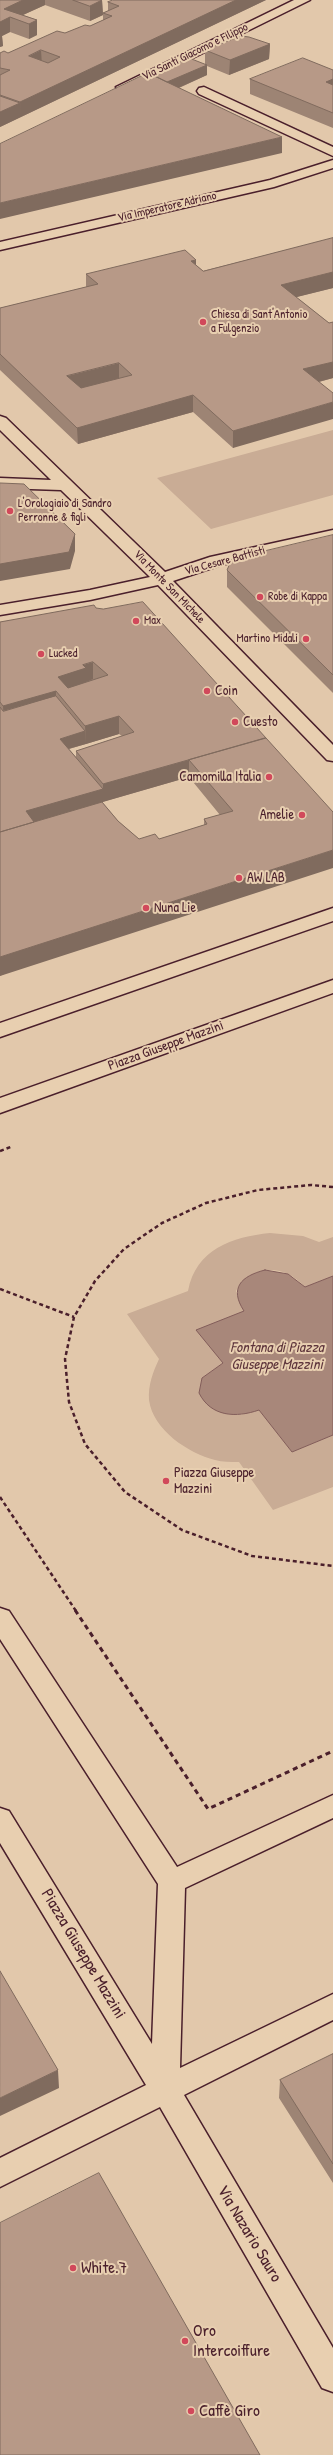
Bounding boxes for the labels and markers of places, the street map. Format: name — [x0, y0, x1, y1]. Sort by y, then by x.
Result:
place label: Chiesa di Sant'Antonio a Fulgenzio — [211, 308, 307, 336]
marker: Chiesa di Sant'Antonio a Fulgenzio — [198, 317, 208, 327]
place label: L'Orologiaio di Sandro Perronne & figli — [18, 497, 112, 525]
marker: L'Orologiaio di Sandro Perronne & figli — [5, 506, 15, 516]
place label: Robe di Kappa — [268, 590, 327, 604]
marker: Robe di Kappa — [255, 592, 265, 602]
place label: Max — [144, 614, 161, 628]
marker: Max — [131, 616, 141, 626]
place label: Martino Midali — [237, 632, 298, 646]
marker: Martino Midali — [301, 634, 311, 644]
place label: Lucked — [49, 647, 77, 661]
marker: Lucked — [36, 649, 46, 659]
place label: Coin — [215, 683, 238, 699]
marker: Coin — [202, 686, 212, 696]
place label: Cuesto — [243, 714, 278, 730]
marker: Cuesto — [230, 717, 240, 727]
place label: Camomilla Italia — [179, 769, 261, 785]
marker: Camomilla Italia — [264, 772, 274, 782]
place label: Amelie — [260, 807, 294, 823]
marker: Amelie — [297, 810, 307, 820]
place label: AW LAB — [247, 870, 285, 886]
marker: AW LAB — [234, 873, 244, 883]
place label: Nuna Lie — [154, 900, 196, 916]
marker: Nuna Lie — [141, 903, 151, 913]
place label: Piazza Giuseppe Mazzini — [174, 1465, 254, 1498]
marker: Piazza Giuseppe Mazzini — [161, 1476, 171, 1486]
place label: White.7 — [81, 2258, 127, 2278]
marker: White.7 — [68, 2263, 78, 2273]
place label: Oro Intercoiffure — [193, 2321, 270, 2361]
marker: Oro Intercoiffure — [180, 2336, 190, 2346]
place label: Caffè Giro — [199, 2401, 260, 2421]
marker: Caffè Giro — [186, 2406, 196, 2416]

